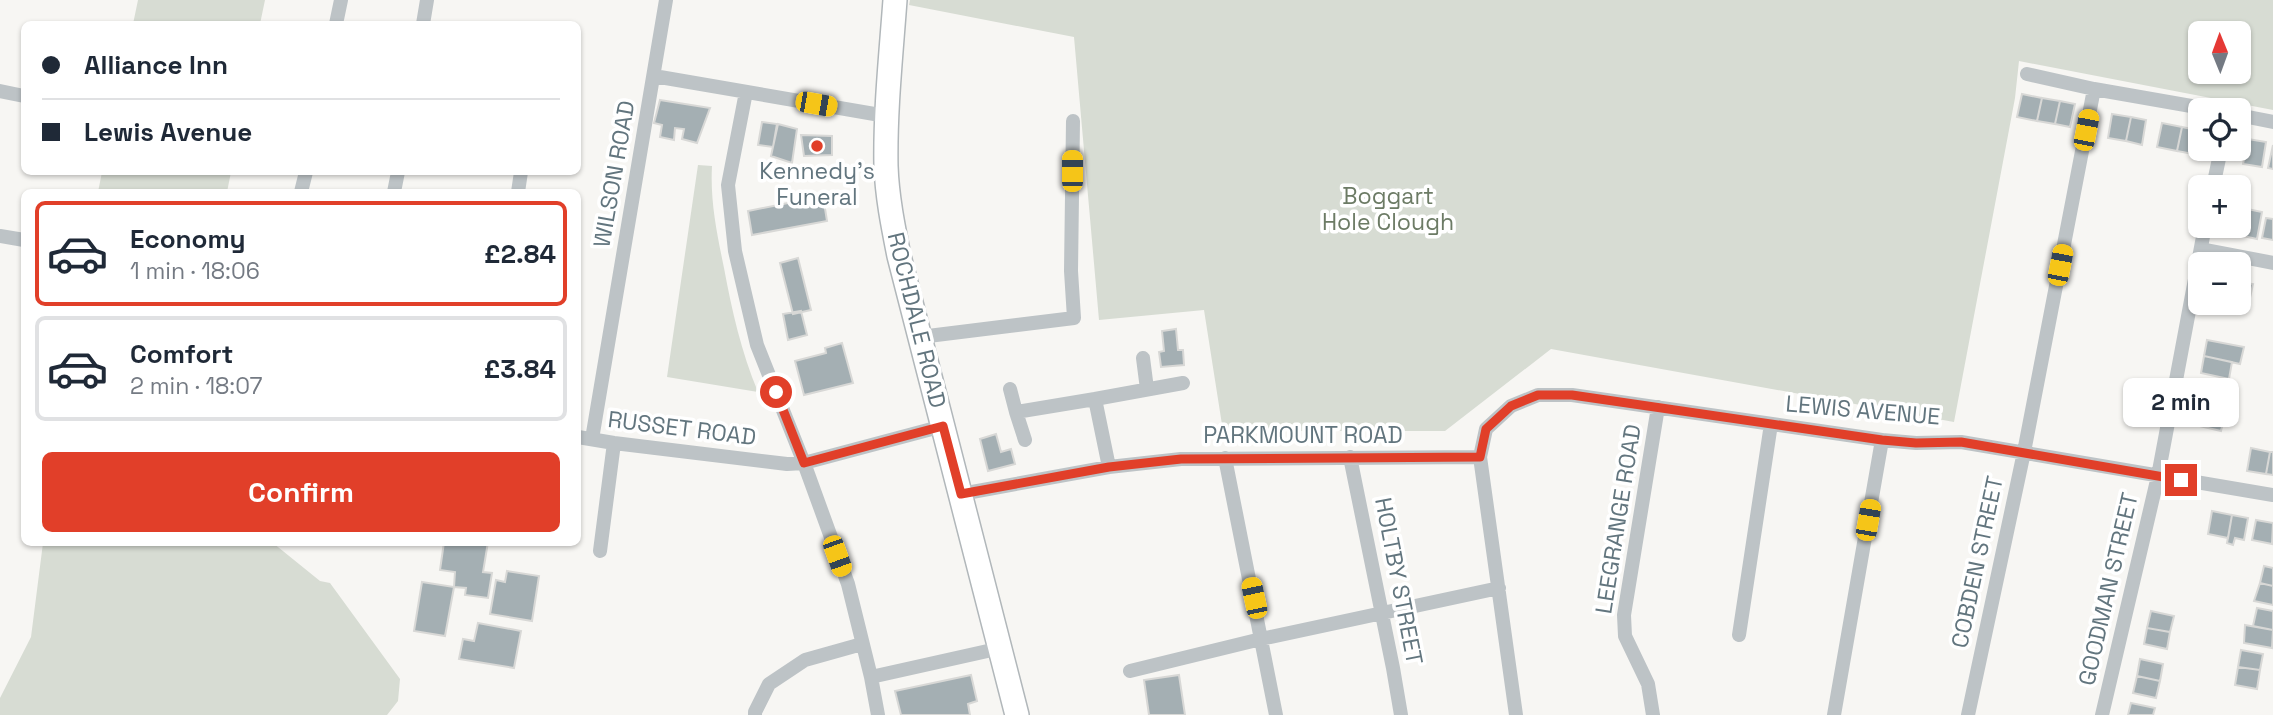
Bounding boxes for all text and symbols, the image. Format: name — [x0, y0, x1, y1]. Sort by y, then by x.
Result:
north arrow — [2188, 21, 2250, 84]
map controls — [2188, 21, 2251, 315]
text: Alliance Inn — [84, 48, 228, 82]
car — [794, 90, 839, 118]
street label: WILSON ROAD — [586, 98, 642, 250]
button: locate — [2188, 98, 2251, 161]
car — [2072, 107, 2101, 153]
text: Lewis Avenue — [84, 115, 252, 149]
marker: Kennedy's Funeral — [809, 138, 825, 154]
car — [1062, 150, 1083, 192]
place label: Kennedy's Funeral — [759, 156, 875, 212]
button: + — [2188, 175, 2251, 238]
park label: Boggart Hole Clough — [1322, 181, 1454, 237]
icon: car — [46, 222, 109, 285]
text: Economy — [130, 222, 246, 256]
street label: ROCHDALE ROAD — [881, 229, 953, 411]
text: £2.84 — [484, 237, 556, 271]
car — [2046, 242, 2075, 288]
button: − — [2188, 252, 2251, 315]
text: 1 min · 18:06 — [130, 256, 260, 286]
icon: car — [46, 337, 109, 400]
text: Comfort — [130, 337, 233, 371]
text: £3.84 — [484, 352, 556, 386]
text: 2 min · 18:07 — [130, 371, 262, 401]
route start — [760, 376, 792, 408]
callout: 2 min — [2123, 378, 2239, 428]
text: 2 min — [2151, 387, 2211, 417]
street label: LEWIS AVENUE — [1785, 388, 1941, 432]
street label: RUSSET ROAD — [606, 404, 758, 452]
street label: PARKMOUNT ROAD — [1203, 420, 1403, 450]
street label: LEEGRANGE ROAD — [1588, 422, 1648, 616]
button: Confirm — [42, 452, 560, 532]
route end — [2165, 464, 2197, 496]
street label: COBDEN STREET — [1944, 473, 2010, 651]
street label: GOODMAN STREET — [2071, 490, 2145, 688]
street label: HOLTBY STREET — [1368, 495, 1430, 667]
car — [1855, 497, 1882, 543]
car — [820, 533, 855, 579]
car — [1240, 575, 1269, 621]

